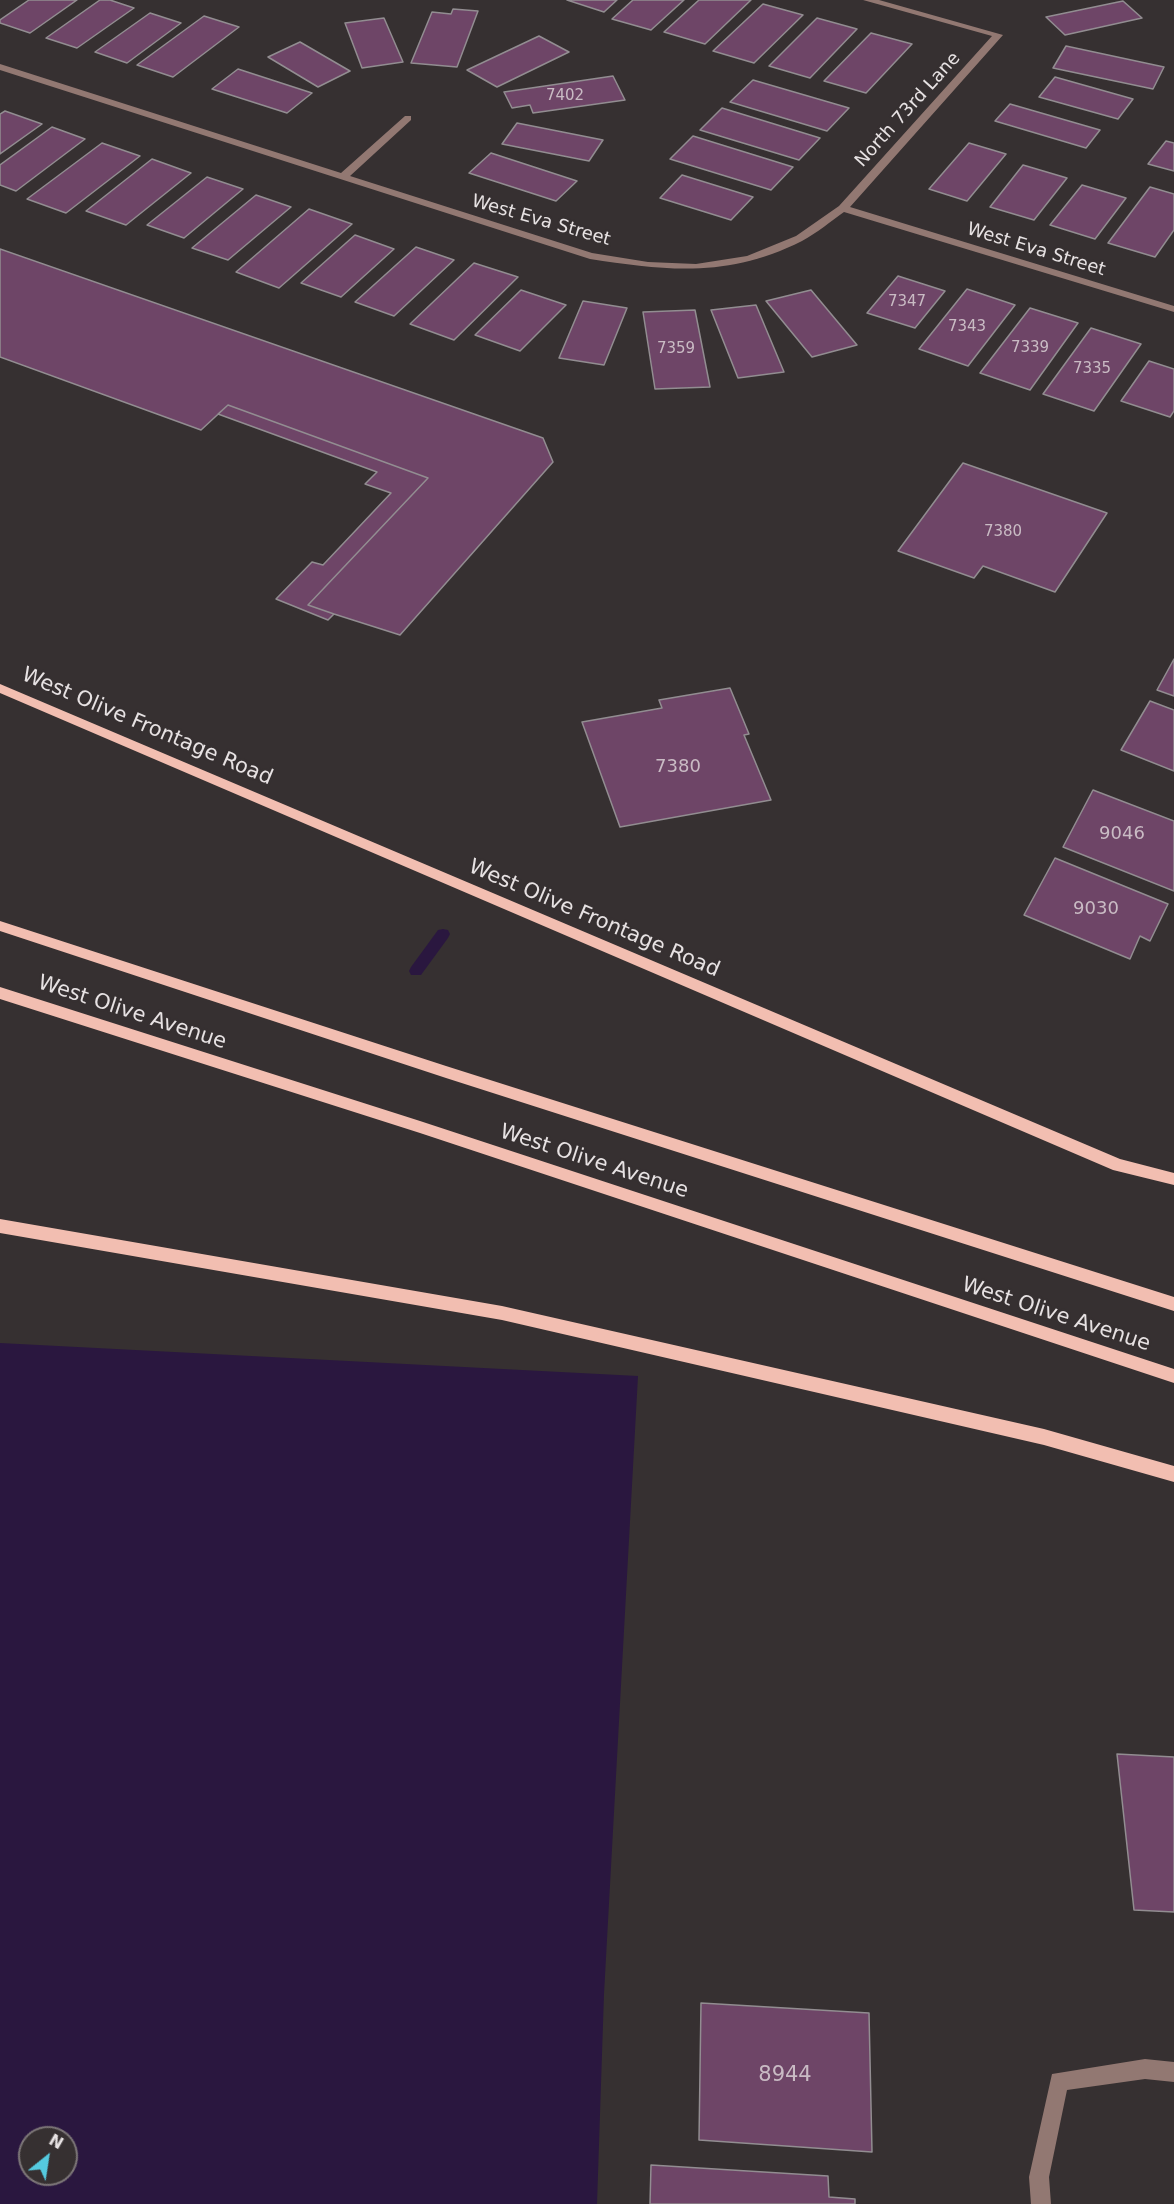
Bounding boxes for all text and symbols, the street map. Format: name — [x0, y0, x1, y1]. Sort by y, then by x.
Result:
street label: North 73rd Lane — [851, 48, 965, 172]
house number: 7402 — [546, 87, 584, 105]
street label: West Eva Street — [469, 191, 613, 251]
street label: West Eva Street — [964, 219, 1108, 281]
house number: 7347 — [888, 293, 926, 311]
house number: 7343 — [948, 318, 986, 336]
house number: 7339 — [1011, 339, 1049, 357]
house number: 7359 — [657, 340, 695, 358]
house number: 7335 — [1073, 360, 1111, 378]
house number: 7380 — [984, 523, 1022, 541]
street label: West Olive Frontage Road — [18, 663, 276, 791]
house number: 7380 — [655, 756, 701, 778]
house number: 9046 — [1099, 823, 1145, 845]
street label: West Olive Frontage Road — [465, 855, 723, 983]
house number: 9030 — [1073, 898, 1119, 920]
street label: West Olive Avenue — [35, 971, 229, 1055]
street label: West Olive Avenue — [497, 1120, 691, 1204]
street label: West Olive Avenue — [959, 1273, 1153, 1357]
house number: 8944 — [758, 2063, 812, 2089]
north arrow — [18, 2126, 78, 2186]
text: N — [46, 2130, 67, 2153]

